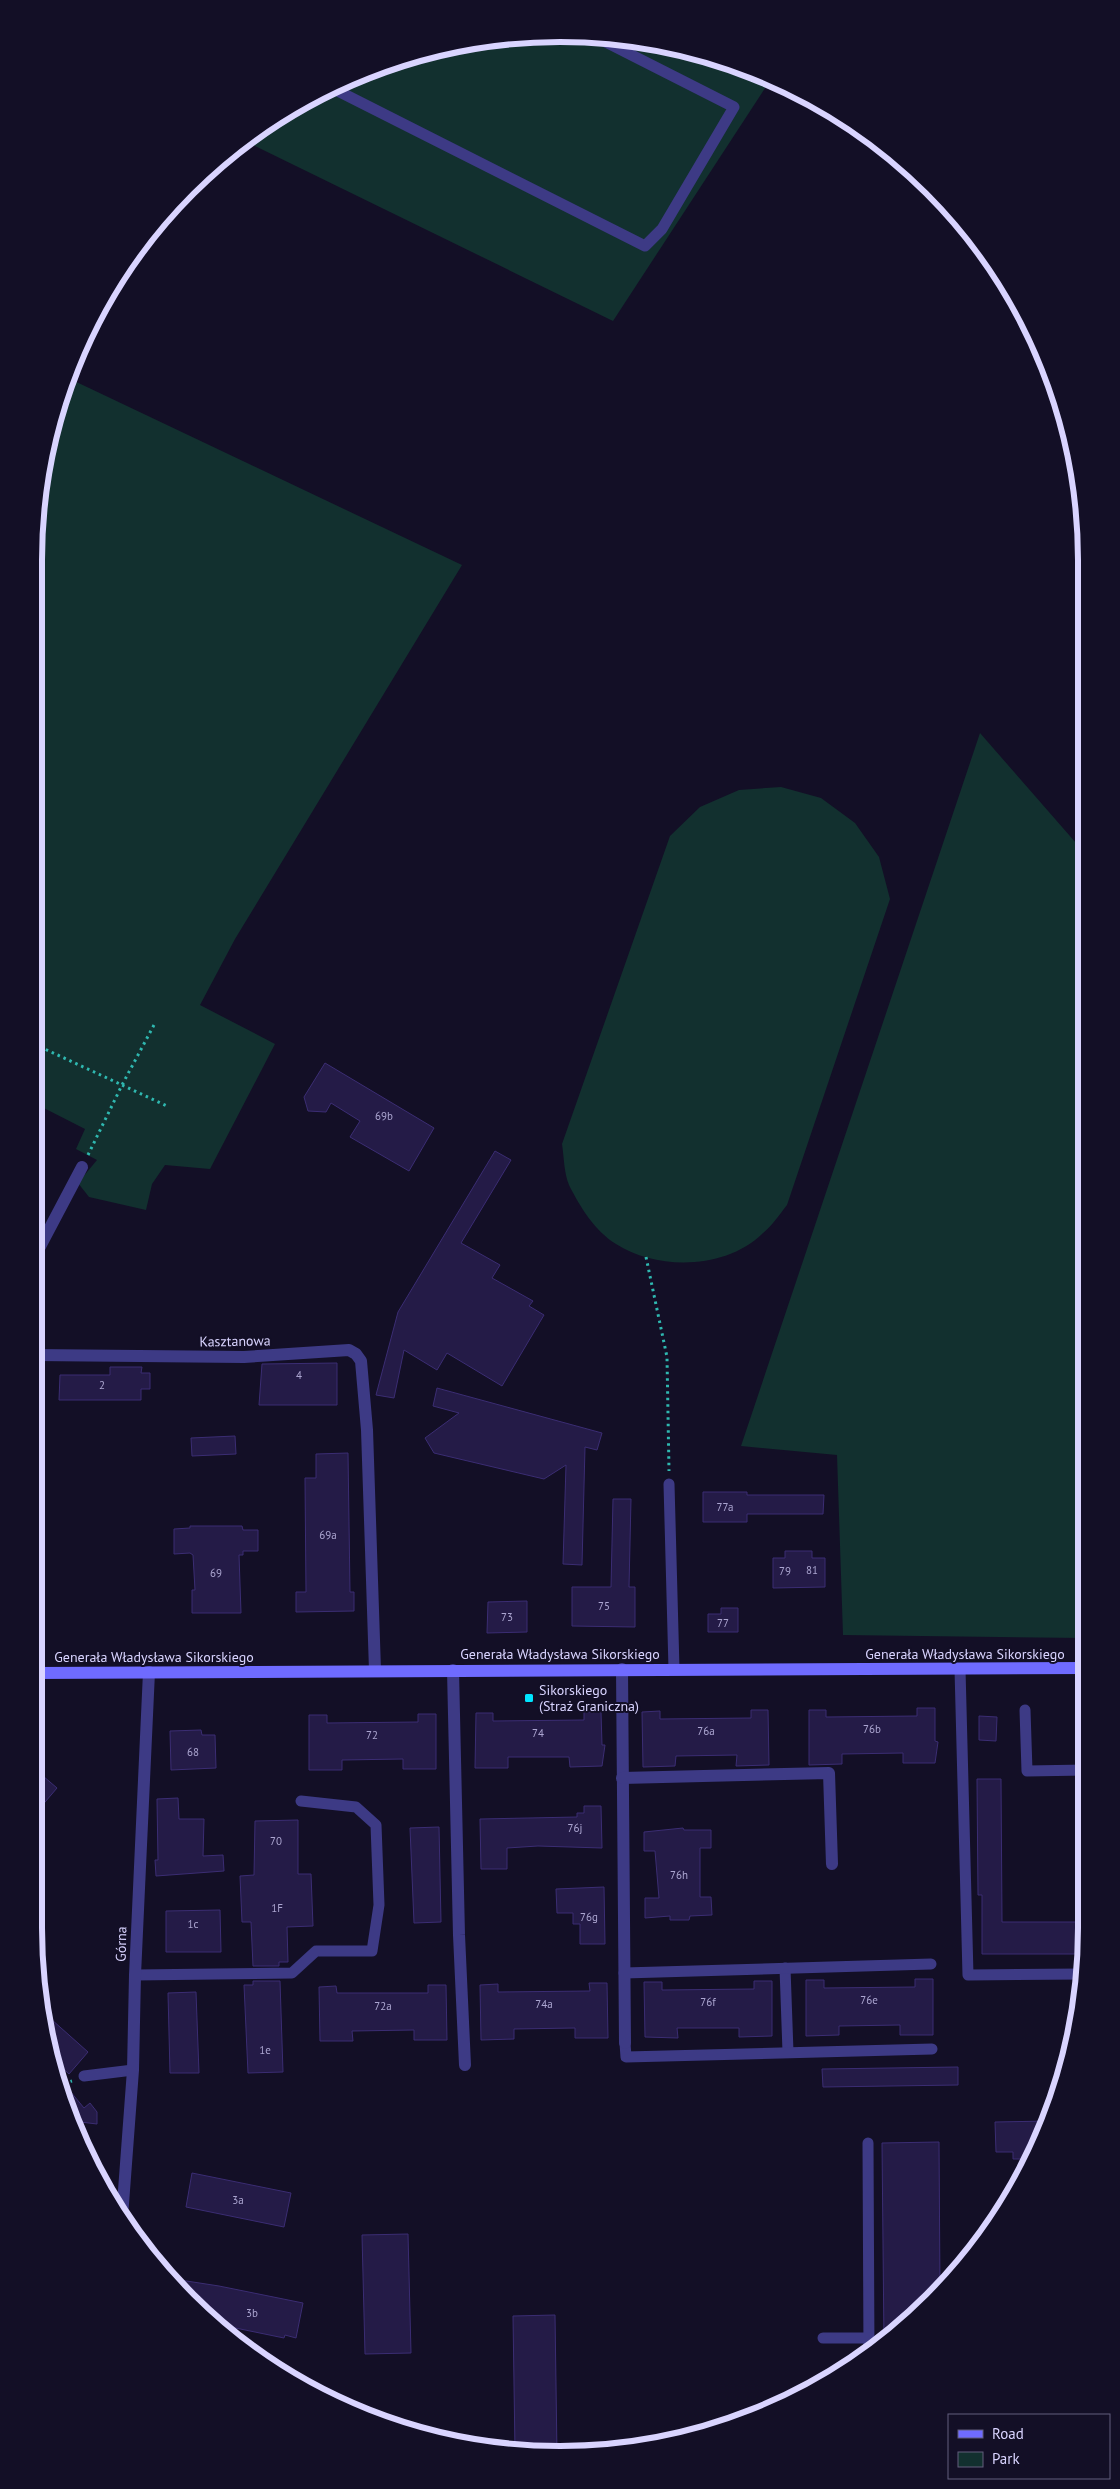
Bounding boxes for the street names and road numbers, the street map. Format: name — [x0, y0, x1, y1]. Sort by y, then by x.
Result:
street label: Kasztanowa — [199, 1331, 271, 1351]
street label: Generała Władysława Sikorskiego — [460, 1645, 660, 1663]
street label: Generała Władysława Sikorskiego — [865, 1645, 1065, 1663]
street label: Generała Władysława Sikorskiego — [54, 1648, 254, 1666]
street label: Górna — [111, 1926, 131, 1962]

